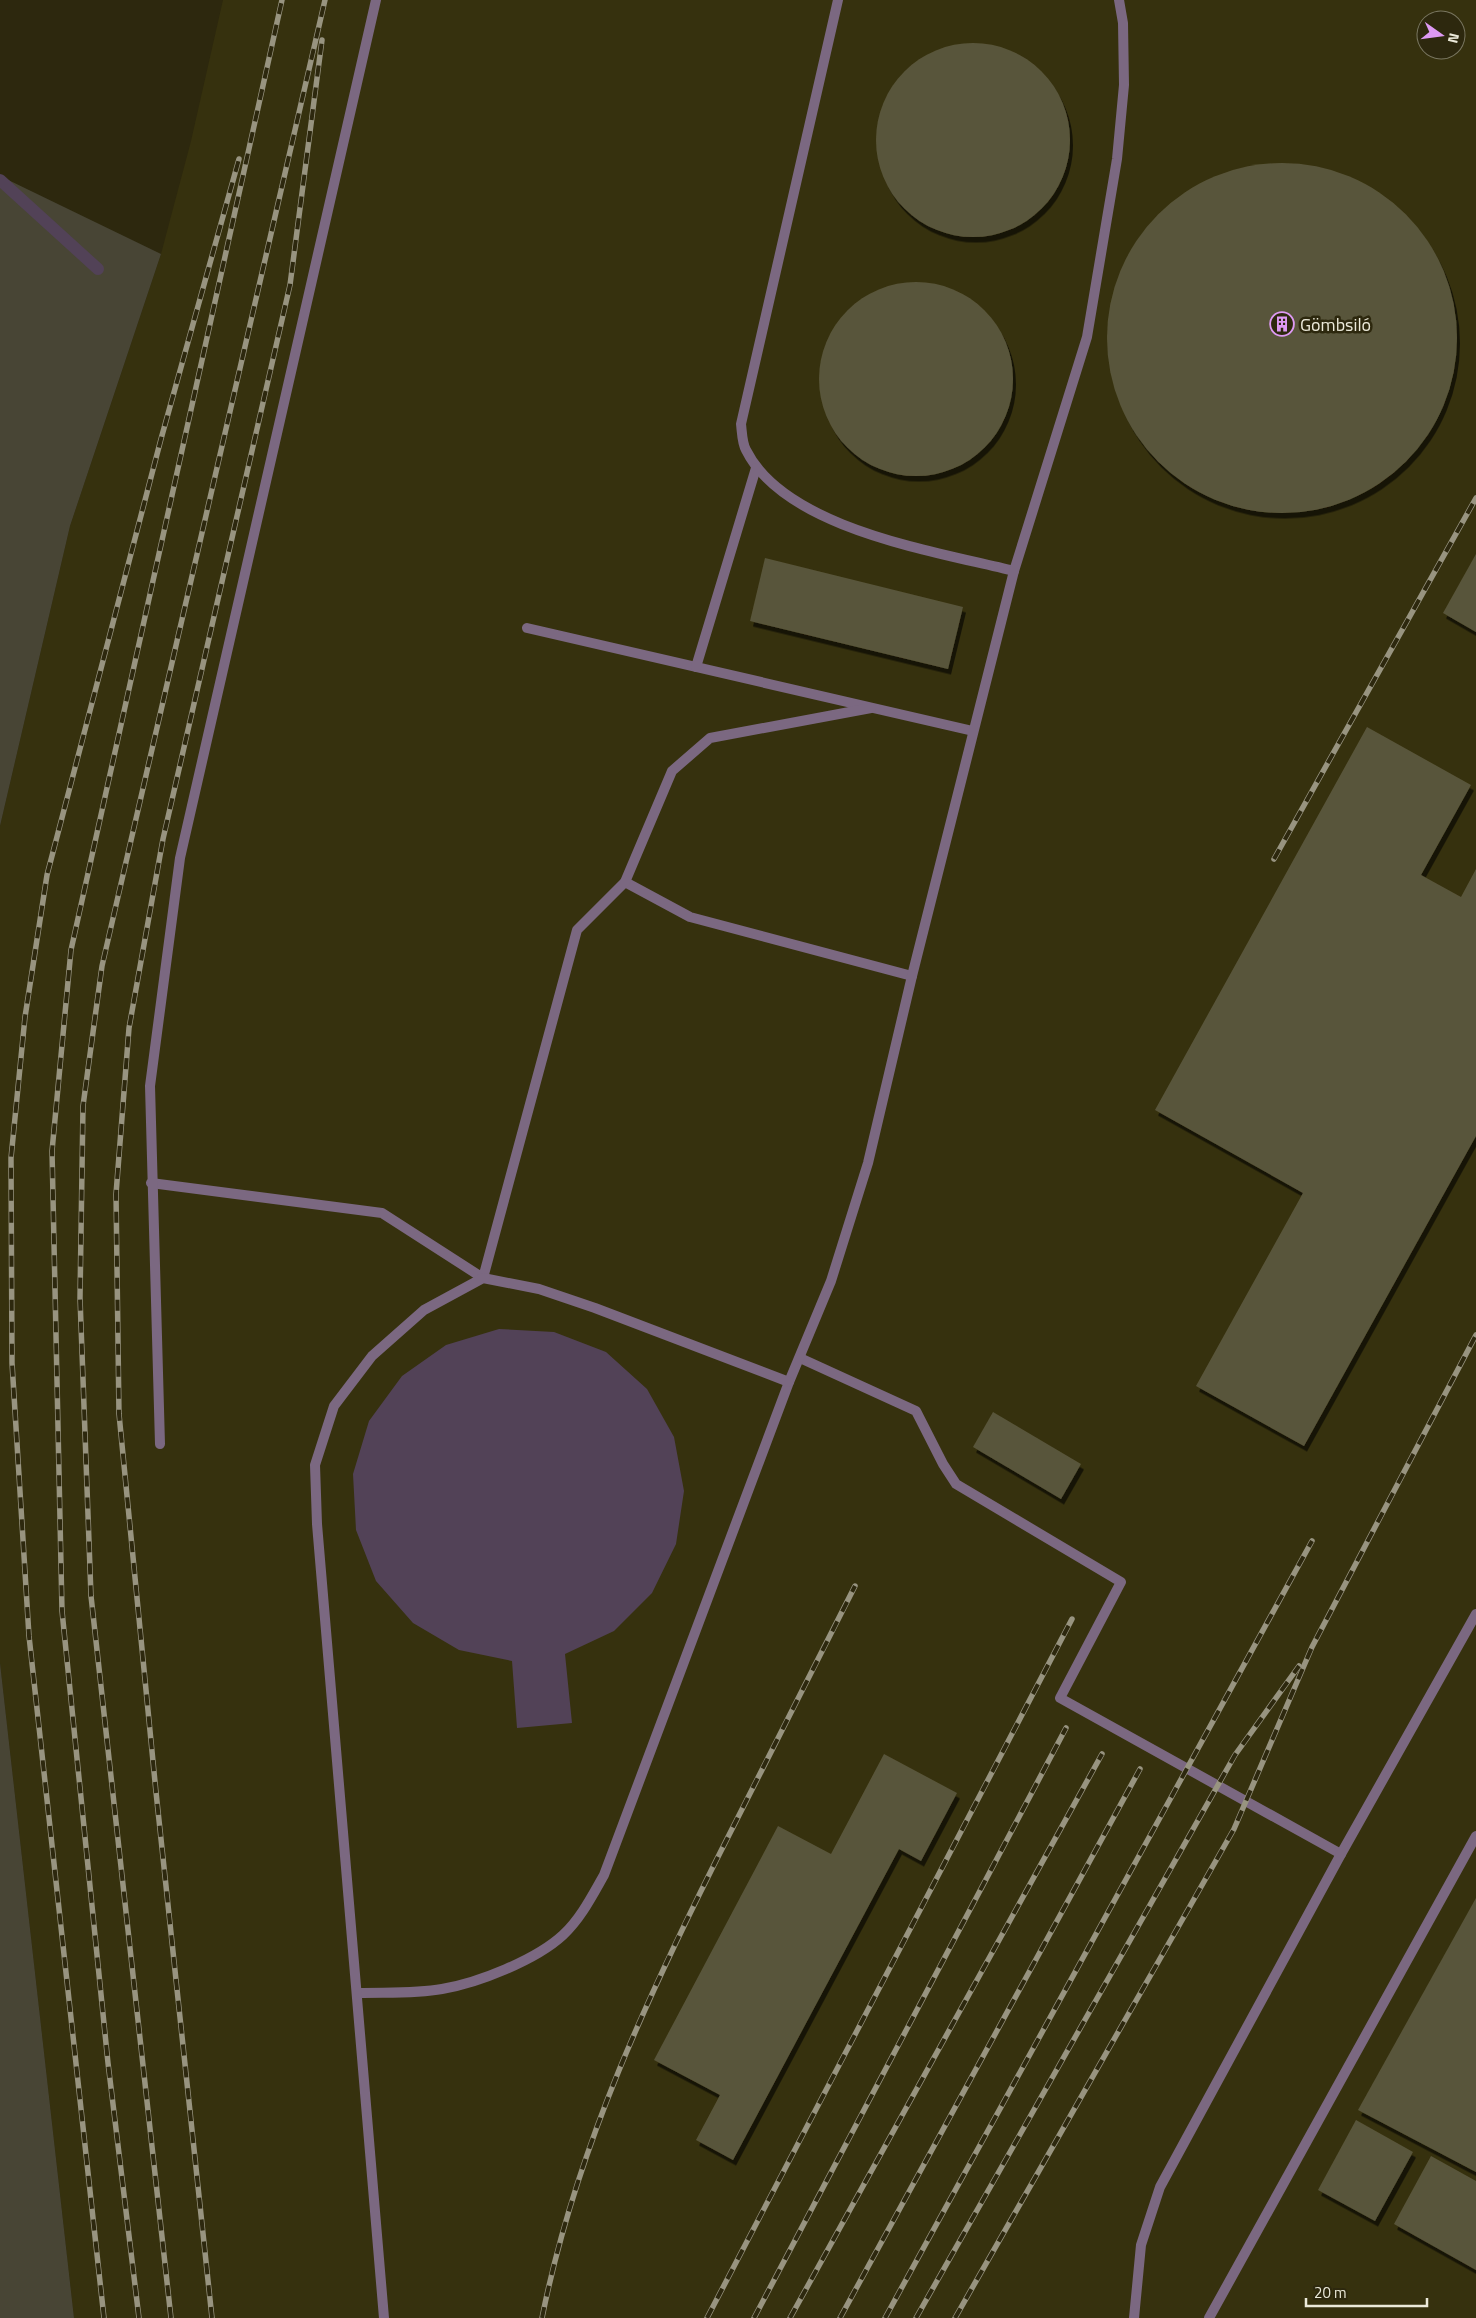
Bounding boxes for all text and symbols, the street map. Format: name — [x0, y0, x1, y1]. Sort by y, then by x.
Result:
north arrow — [1416, 10, 1466, 60]
text: N — [1443, 31, 1465, 46]
building icon: Gömbsiló — [1269, 311, 1295, 337]
place label: Gömbsiló — [1300, 311, 1371, 338]
scale bar — [1306, 2276, 1427, 2308]
text: 20 m — [1314, 2281, 1347, 2304]

